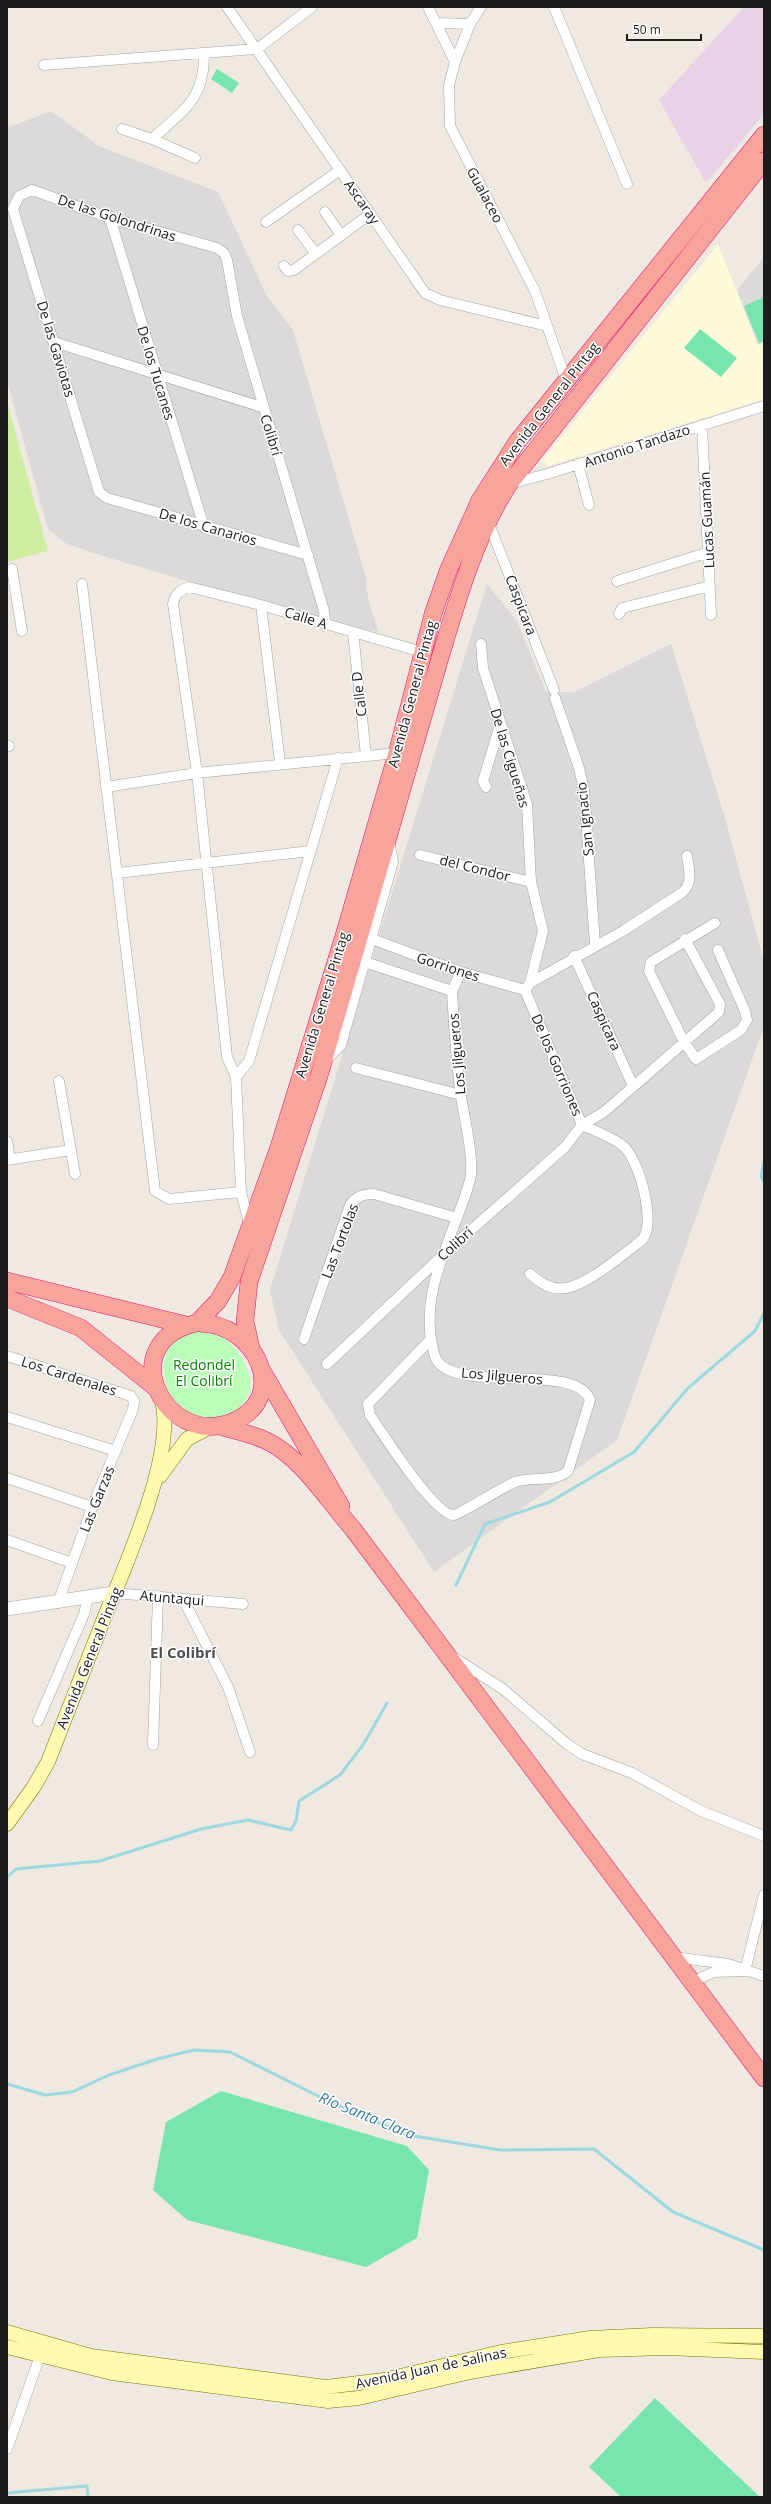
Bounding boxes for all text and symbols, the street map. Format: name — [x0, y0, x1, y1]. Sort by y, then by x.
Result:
scale bar — [627, 16, 701, 42]
text: 50 m — [633, 21, 661, 38]
street label: Gualaceo — [463, 163, 508, 226]
street label: Ascaray — [340, 176, 385, 229]
street label: De las Golondrinas — [56, 189, 179, 246]
street label: De las Gaviotas — [33, 298, 80, 400]
street label: De los Tucanes — [133, 323, 180, 423]
street label: Avenida General Pintag — [494, 338, 603, 469]
street label: Colibrí — [256, 412, 287, 458]
street label: Antonio Tandazo — [581, 419, 692, 472]
street label: Lucas Guamán — [694, 471, 719, 569]
street label: De los Canarios — [157, 503, 260, 550]
street label: Caspicara — [501, 572, 542, 638]
street label: Calle A — [282, 602, 330, 633]
street label: Avenida General Pintag — [383, 618, 440, 770]
street label: Calle D — [346, 670, 371, 718]
street label: De las Cigueñas — [486, 706, 535, 810]
street label: San Ignacio — [571, 781, 598, 857]
street label: del Condor — [438, 850, 513, 886]
street label: Avenida General Pintag — [290, 929, 353, 1080]
street label: Gorriones — [414, 947, 482, 986]
street label: Caspicara — [583, 988, 626, 1054]
street label: De los Gorriones — [527, 1011, 588, 1119]
street label: Los Jilgueros — [443, 1012, 470, 1096]
street label: Las Tortolas — [317, 1200, 363, 1281]
street label: Colibrí — [433, 1222, 477, 1265]
street label: Los Cardenales — [19, 1351, 120, 1400]
park label: Redondel El Colibrí — [173, 1355, 235, 1390]
street label: Los Jilgueros — [461, 1362, 544, 1389]
street label: Las Garzas — [75, 1462, 119, 1535]
street label: Avenida General Pintag — [51, 1583, 126, 1732]
street label: Atuntaqui — [139, 1585, 205, 1610]
district label: El Colibrí — [150, 1642, 217, 1662]
water label: Río Santa Clara — [316, 2087, 419, 2144]
street label: Avenida Juan de Salinas — [354, 2342, 508, 2393]

